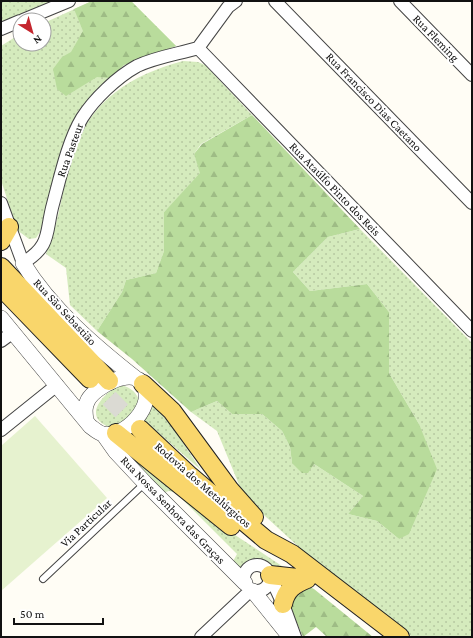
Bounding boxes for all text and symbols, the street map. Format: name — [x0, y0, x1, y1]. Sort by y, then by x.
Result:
north arrow — [12, 12, 52, 52]
street label: Rua Fleming — [410, 12, 462, 65]
text: N — [31, 33, 45, 47]
street label: Rua Francisco Dias Caetano — [323, 50, 425, 154]
street label: Rua Pasteur — [54, 120, 87, 179]
street label: Rua Ataúlfo Pinto dos Reis — [287, 139, 384, 239]
street label: Rua São Sebastião — [31, 276, 99, 348]
street label: Rodovia dos Metalúrgicos — [152, 439, 254, 531]
street label: Rua Nossa Senhora das Graças — [118, 453, 228, 567]
street label: Via Particular — [58, 495, 115, 550]
scale bar — [14, 600, 103, 626]
text: 50 m — [20, 607, 45, 621]

